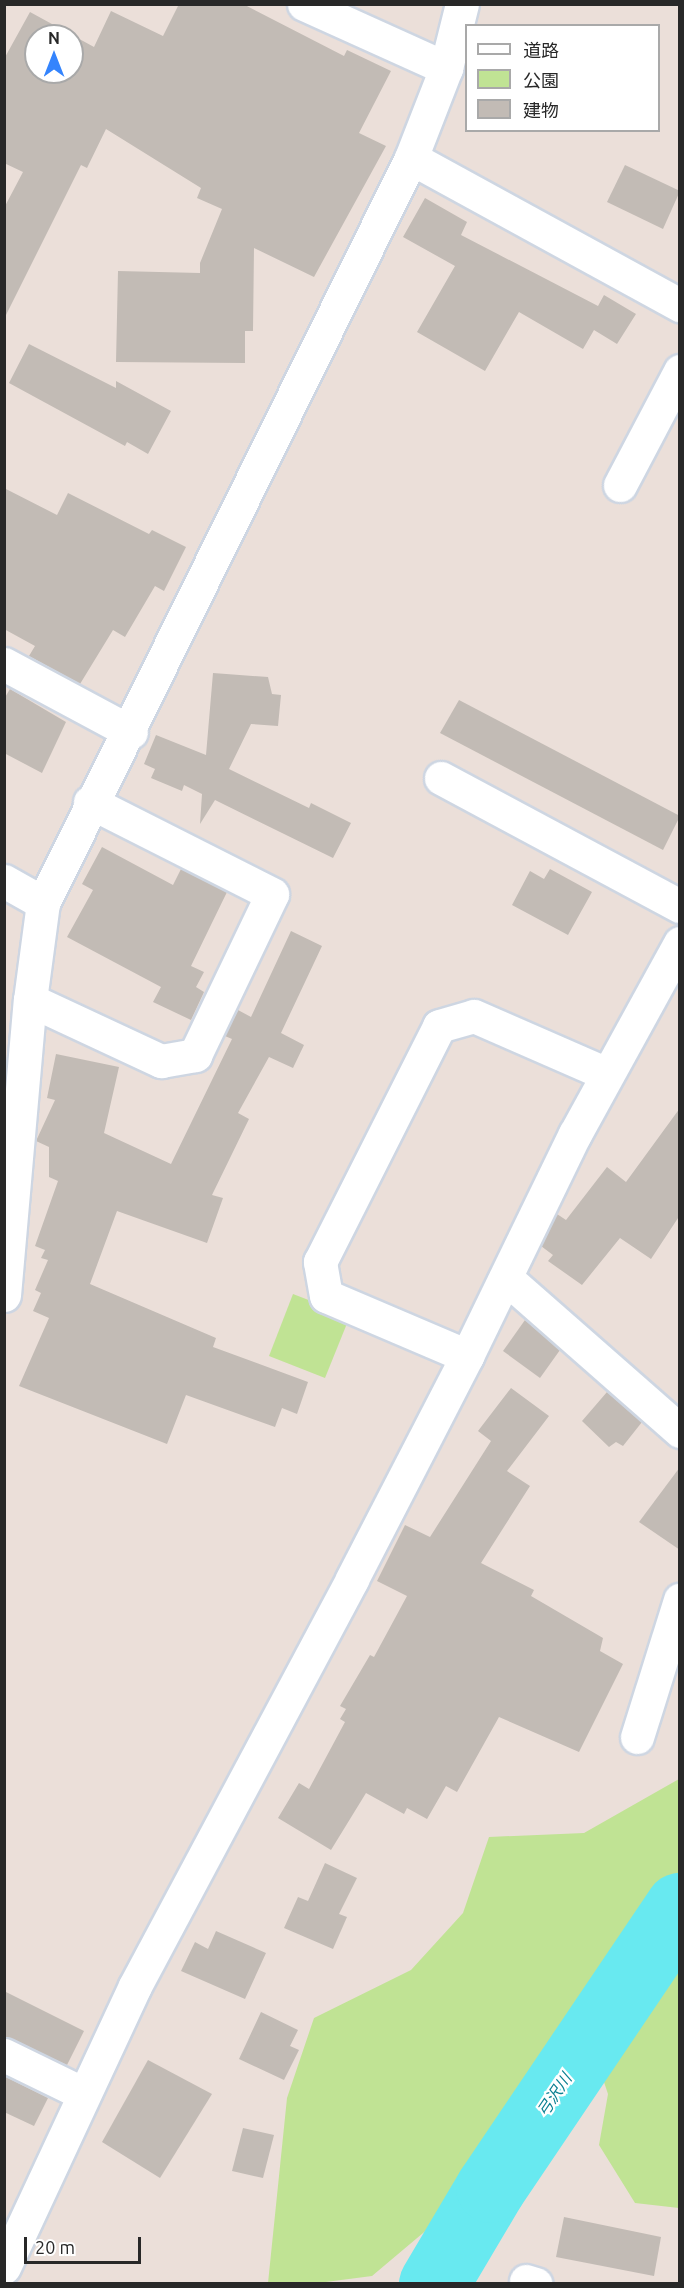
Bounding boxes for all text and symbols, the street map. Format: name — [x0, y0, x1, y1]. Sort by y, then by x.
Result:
north arrow — [24, 24, 84, 84]
legend — [465, 24, 660, 132]
text: N — [48, 29, 60, 47]
text: 道路 — [523, 40, 559, 60]
text: 公園 — [523, 70, 559, 90]
text: 建物 — [523, 100, 559, 120]
water label: 弓沢川 — [533, 2070, 575, 2120]
scale bar — [27, 2225, 144, 2263]
text: 20 m — [35, 2237, 75, 2257]

